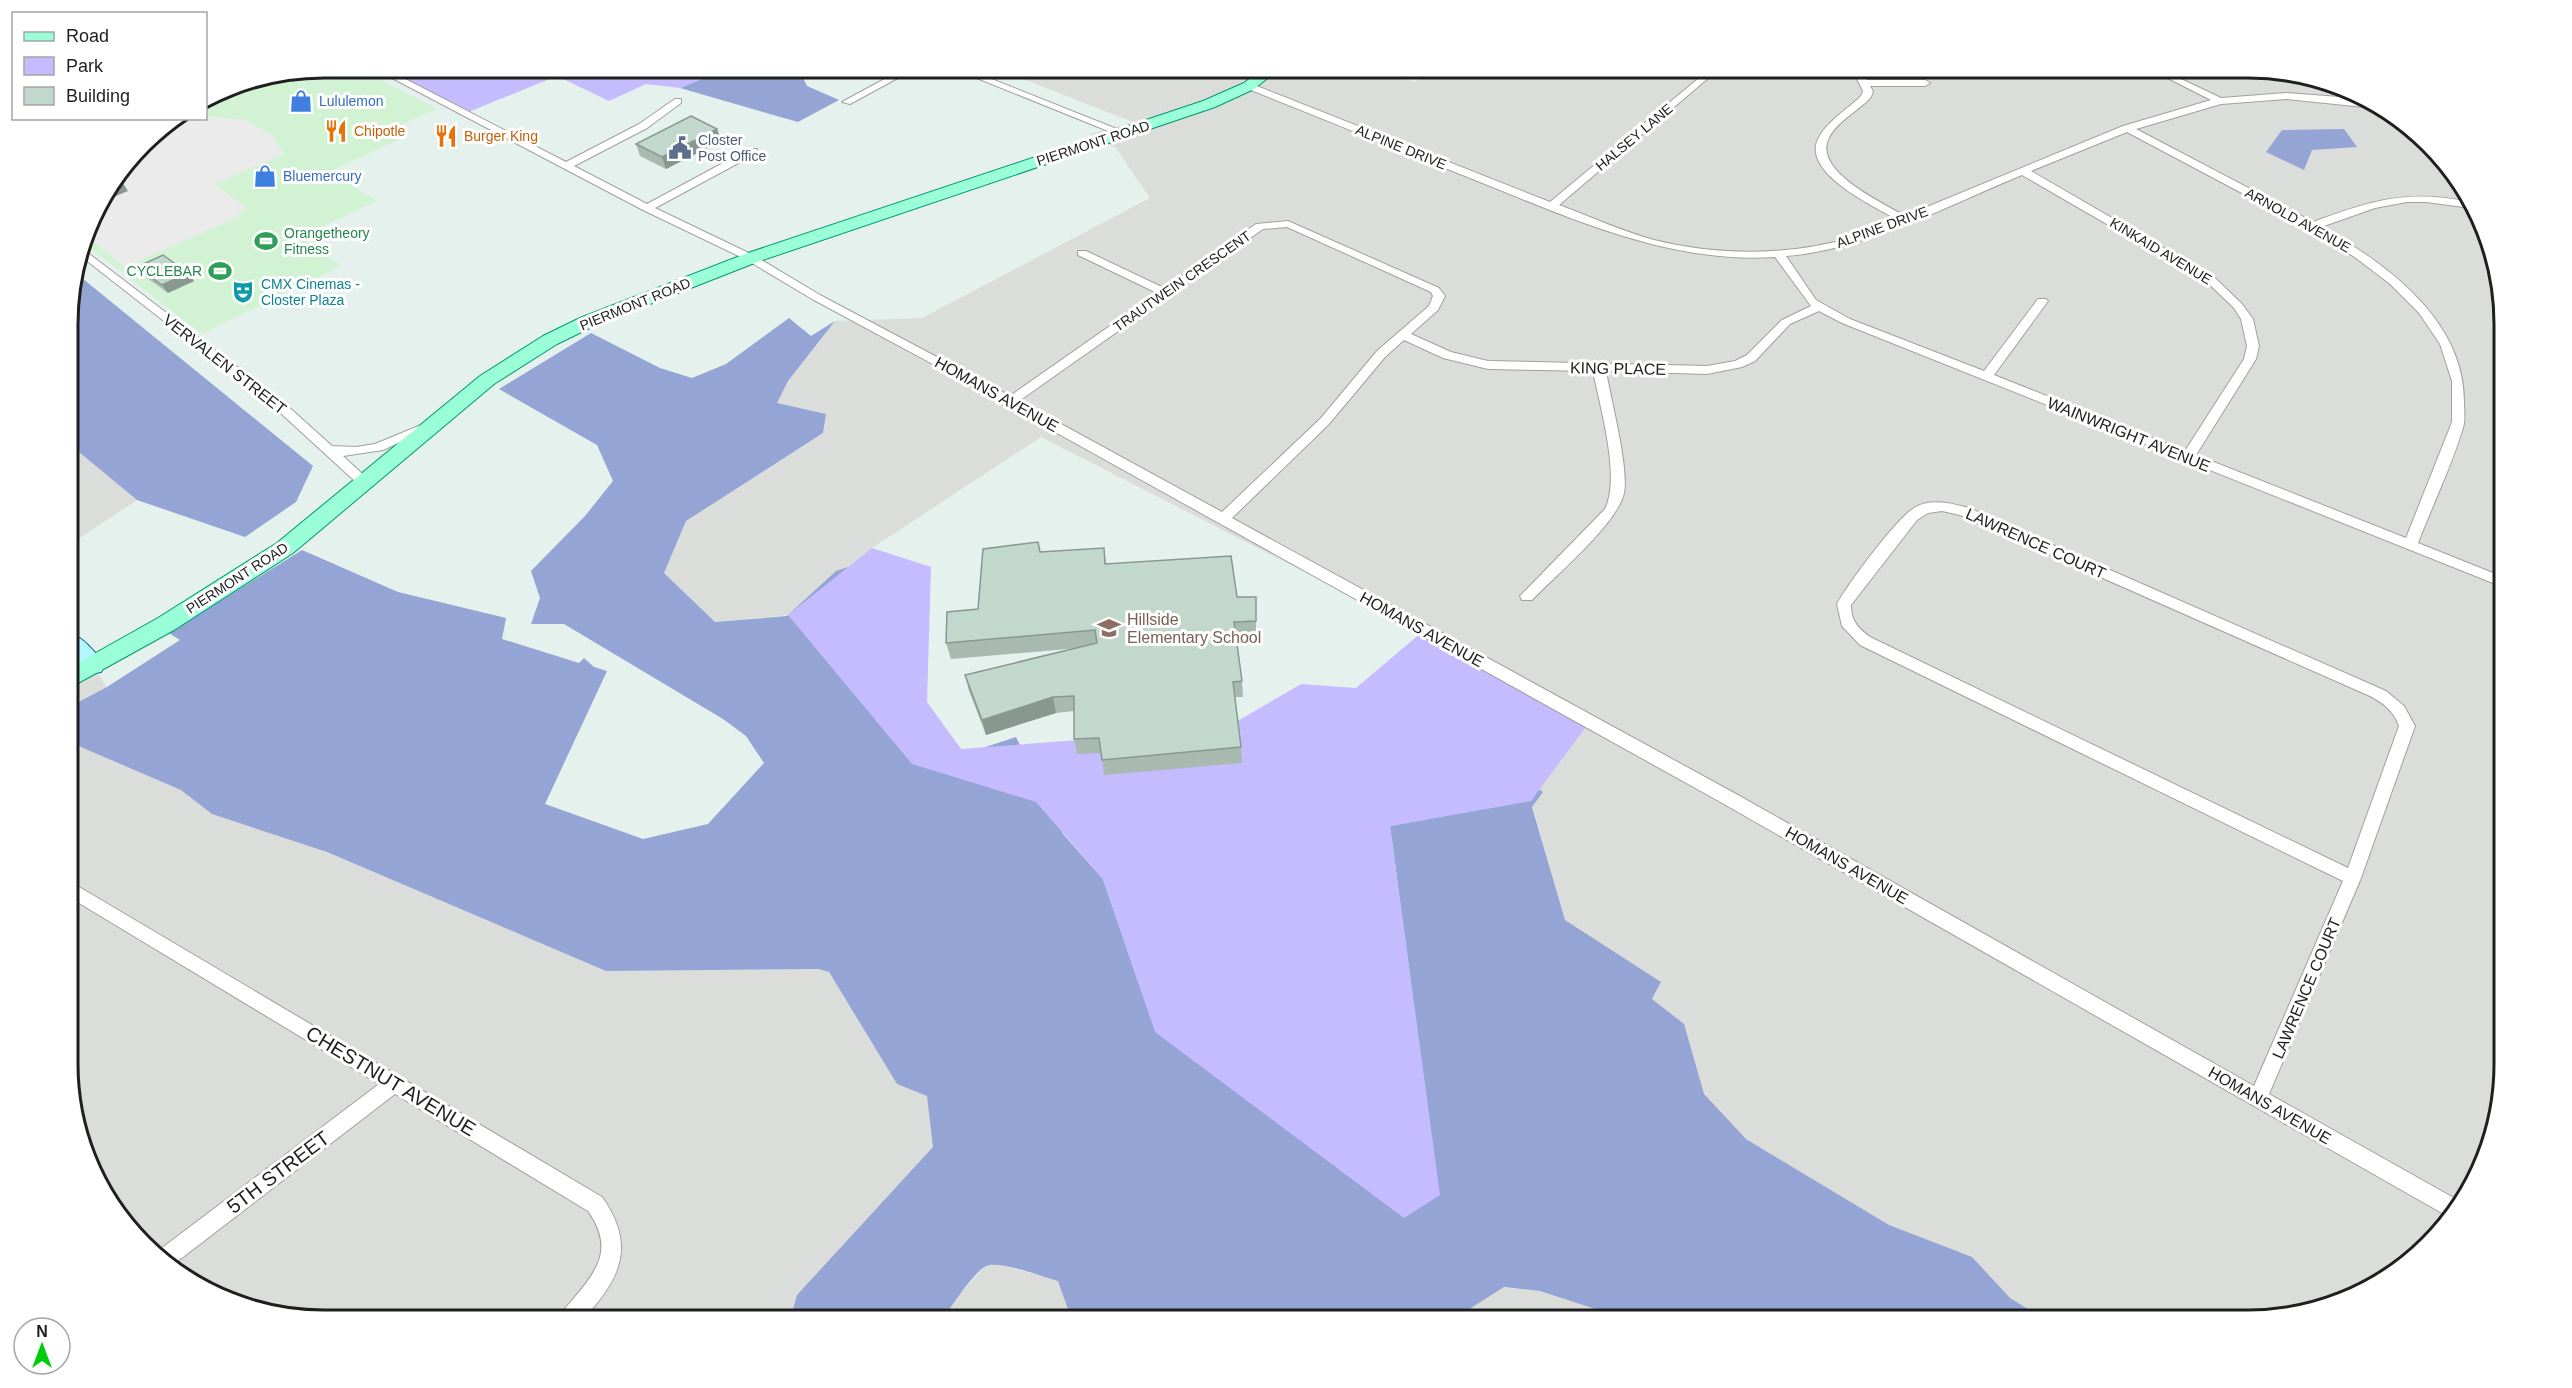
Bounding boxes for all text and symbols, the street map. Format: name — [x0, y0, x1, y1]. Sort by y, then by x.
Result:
legend — [12, 12, 207, 120]
text: Road — [66, 26, 109, 46]
text: Park — [66, 56, 104, 76]
text: Building — [66, 86, 130, 106]
shop icon: Lululemon — [288, 88, 314, 114]
place label: Lululemon — [319, 93, 384, 109]
street label: HALSEY LANE — [1592, 100, 1676, 174]
street label: PIERMONT ROAD — [1034, 117, 1152, 169]
restaurant icon: Chipotle — [323, 118, 349, 144]
street label: ALPINE DRIVE — [1353, 122, 1449, 172]
place label: Chipotle — [354, 123, 406, 139]
restaurant icon: Burger King — [433, 123, 459, 149]
place label: Burger King — [464, 128, 538, 144]
place label: Closter Post Office — [698, 132, 766, 164]
public building icon: Closter Post Office — [667, 135, 693, 161]
shop icon: Bluemercury — [252, 163, 278, 189]
place label: Bluemercury — [283, 168, 362, 184]
street label: ARNOLD AVENUE — [2243, 184, 2353, 256]
street label: ALPINE DRIVE — [1834, 203, 1930, 251]
street label: KINKAID AVENUE — [2107, 214, 2215, 288]
place label: Orangetheory Fitness — [284, 225, 370, 257]
street label: TRAUTWEIN CRESCENT — [1110, 227, 1254, 335]
sports icon: Orangetheory Fitness — [253, 228, 279, 254]
sports icon: CYCLEBAR — [207, 258, 233, 284]
place label: CYCLEBAR — [127, 263, 202, 279]
street label: PIERMONT ROAD — [577, 274, 693, 334]
place label: CMX Cinemas - Closter Plaza — [261, 276, 360, 308]
theatre icon: CMX Cinemas - Closter Plaza — [230, 279, 256, 305]
street label: VERVALEN STREET — [160, 311, 290, 418]
street label: HOMANS AVENUE — [932, 353, 1061, 435]
street label: KING PLACE — [1570, 359, 1666, 378]
street label: WAINWRIGHT AVENUE — [2045, 394, 2213, 475]
street label: LAWRENCE COURT — [1963, 505, 2108, 582]
street label: PIERMONT ROAD — [183, 539, 291, 617]
street label: HOMANS AVENUE — [1357, 588, 1486, 670]
place label: Hillside Elementary School — [1127, 611, 1261, 646]
school or university icon: Hillside Elementary School — [1096, 615, 1122, 641]
street label: HOMANS AVENUE — [1783, 823, 1911, 907]
street label: LAWRENCE COURT — [2269, 915, 2344, 1061]
street label: CHESTNUT AVENUE — [302, 1022, 480, 1140]
street label: HOMANS AVENUE — [2206, 1063, 2334, 1147]
street label: 5TH STREET — [223, 1126, 333, 1218]
north arrow — [12, 1316, 72, 1376]
text: N — [36, 1323, 48, 1340]

